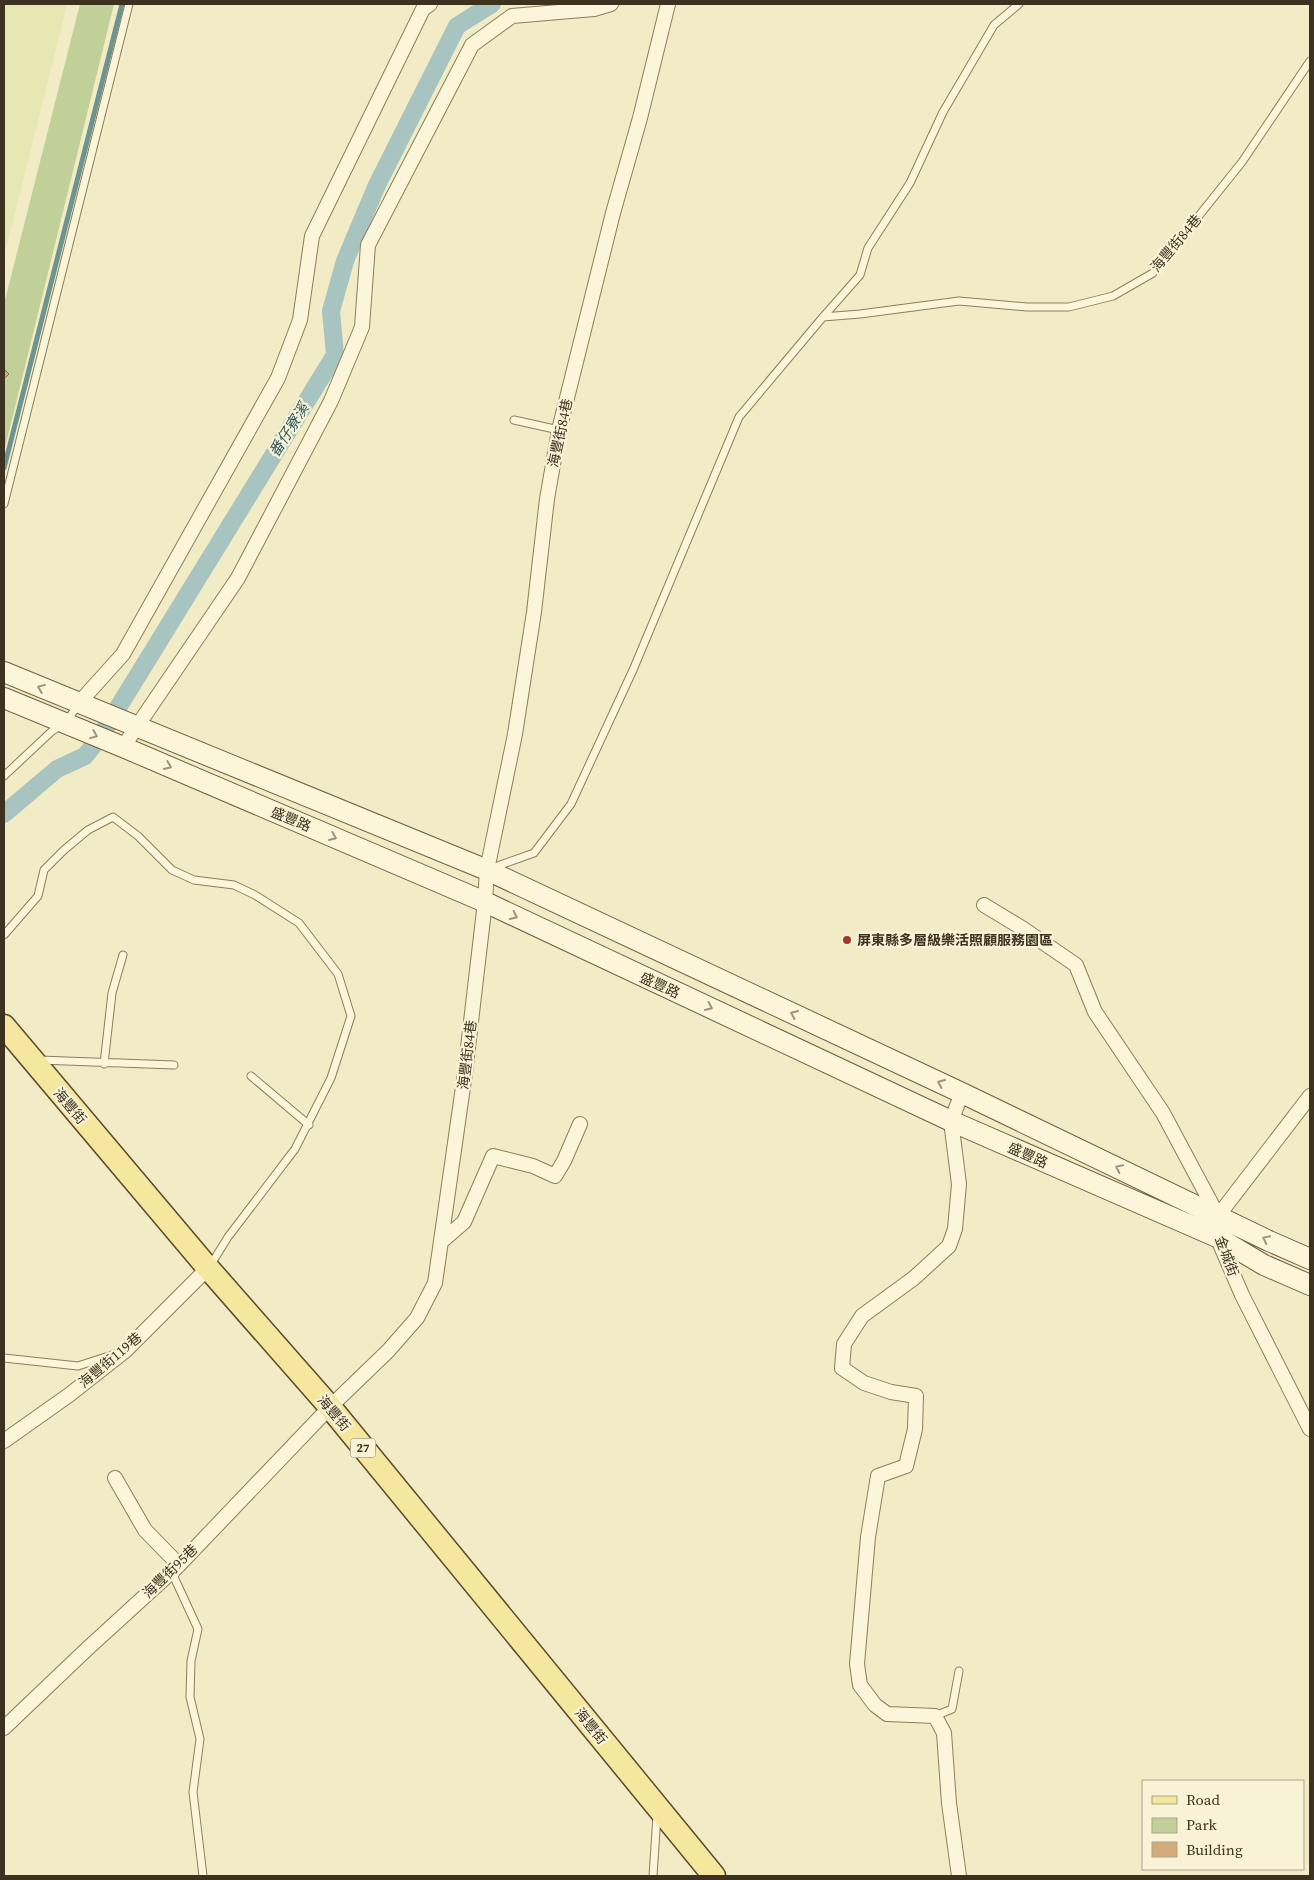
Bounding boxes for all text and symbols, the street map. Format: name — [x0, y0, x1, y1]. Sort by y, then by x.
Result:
street label: 海豐街84巷 — [1146, 210, 1206, 276]
water label: 番仔寮溪 — [264, 397, 314, 461]
street label: 海豐街84巷 — [543, 397, 577, 469]
one-way arrow — [37, 683, 46, 694]
one-way arrow — [89, 729, 98, 739]
one-way arrow — [163, 760, 172, 770]
street label: 盛豐路 — [268, 802, 314, 836]
one-way arrow — [328, 830, 337, 841]
one-way arrow — [509, 909, 518, 920]
place label: 屏東縣多層級樂活照顧服務園區 — [857, 930, 1053, 950]
marker: 屏東縣多層級樂活照顧服務園區 — [841, 934, 853, 946]
street label: 盛豐路 — [637, 967, 683, 1003]
one-way arrow — [704, 1001, 713, 1012]
one-way arrow — [790, 1010, 799, 1020]
street label: 海豐街84巷 — [453, 1019, 481, 1091]
one-way arrow — [937, 1079, 946, 1090]
street label: 海豐街 — [49, 1083, 91, 1129]
street label: 盛豐路 — [1005, 1137, 1051, 1173]
one-way arrow — [1115, 1164, 1124, 1175]
street label: 金城街 — [1210, 1233, 1244, 1279]
one-way arrow — [1262, 1235, 1271, 1245]
street label: 海豐街119巷 — [74, 1328, 146, 1392]
street label: 海豐街 — [313, 1390, 355, 1436]
road number: 27 — [350, 1439, 376, 1458]
street label: 海豐街95巷 — [138, 1539, 202, 1603]
street label: 海豐街 — [570, 1703, 612, 1749]
legend — [1142, 1780, 1304, 1870]
text: Road — [1186, 1789, 1220, 1810]
text: Park — [1186, 1814, 1218, 1835]
text: Building — [1186, 1839, 1243, 1860]

